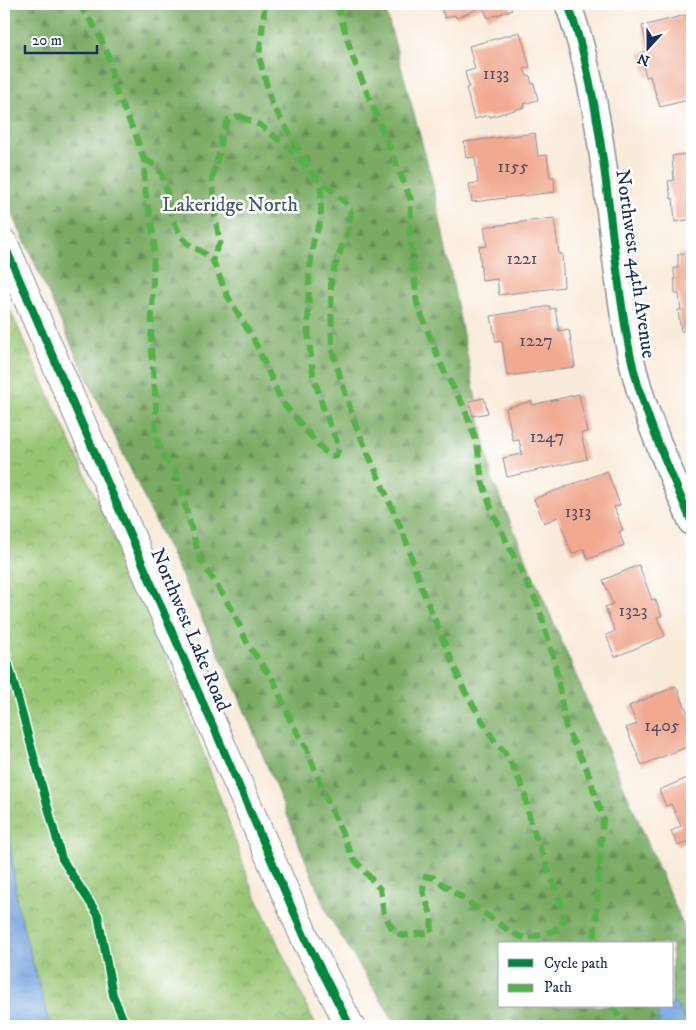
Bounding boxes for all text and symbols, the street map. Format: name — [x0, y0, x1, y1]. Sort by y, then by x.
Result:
scale bar — [25, 22, 98, 54]
north arrow — [624, 22, 674, 72]
text: 20 m — [32, 31, 62, 50]
text: N — [635, 49, 652, 70]
house number: 1133 — [483, 63, 509, 85]
house number: 1155 — [498, 156, 529, 178]
street label: Northwest 44th Avenue — [609, 168, 661, 360]
park label: Lakeridge North — [162, 193, 298, 218]
house number: 1221 — [507, 248, 537, 270]
house number: 1227 — [519, 330, 553, 352]
house number: 1247 — [530, 426, 564, 448]
house number: 1313 — [565, 501, 591, 523]
street label: Northwest Lake Road — [144, 545, 236, 715]
house number: 1323 — [619, 600, 647, 622]
house number: 1405 — [644, 715, 680, 737]
legend — [498, 942, 674, 1008]
text: Cycle path — [544, 954, 608, 973]
text: Path — [544, 978, 572, 997]

